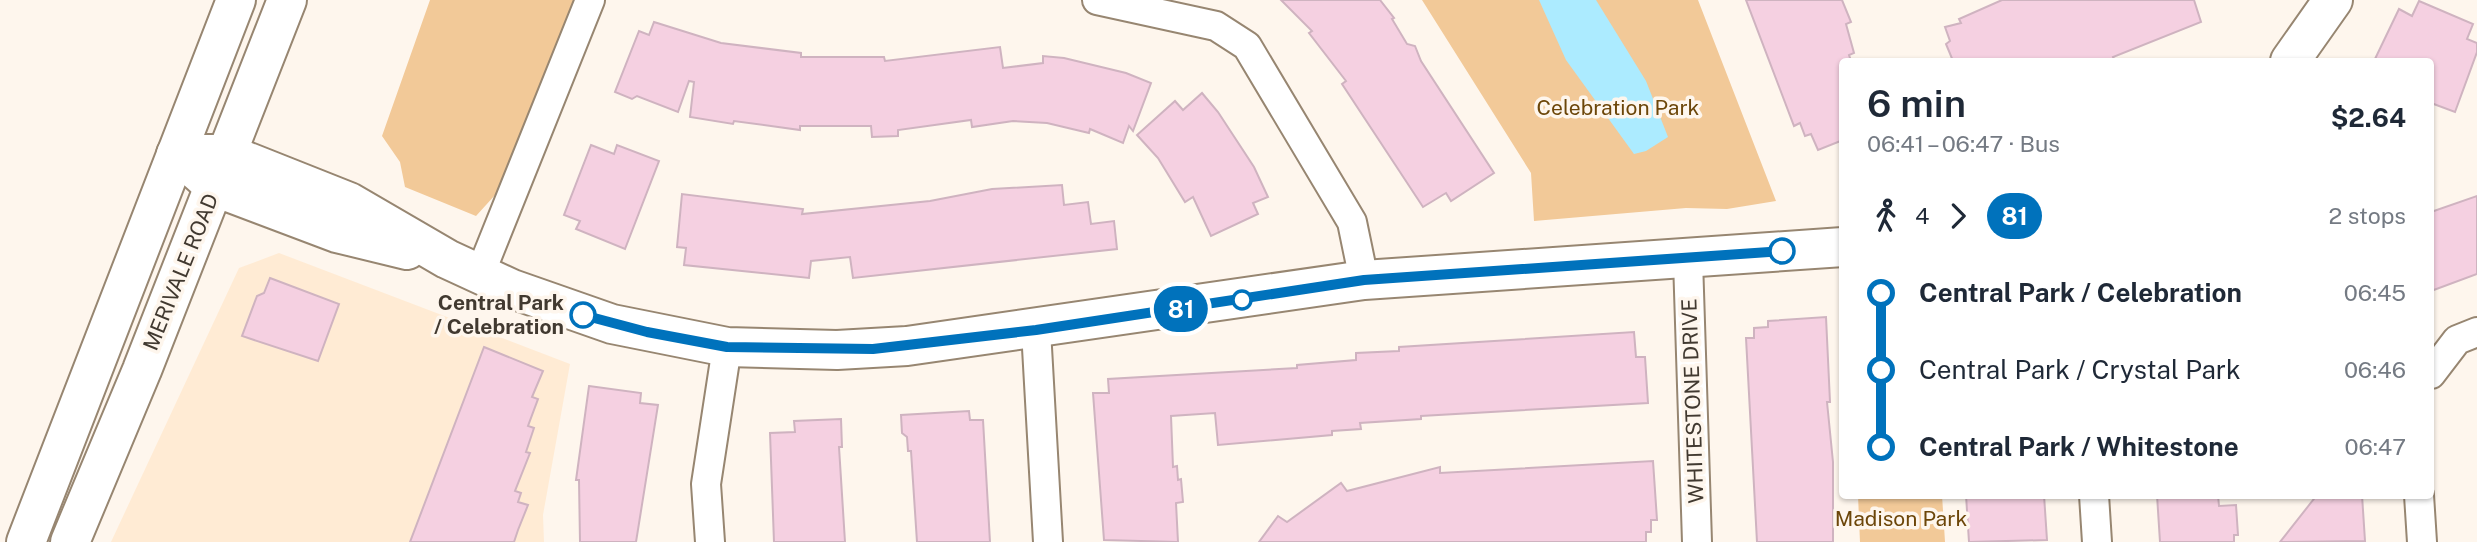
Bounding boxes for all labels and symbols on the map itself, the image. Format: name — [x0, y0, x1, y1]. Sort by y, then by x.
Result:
park label: Celebration Park — [1537, 95, 1700, 120]
street label: MERIVALE ROAD — [138, 190, 223, 354]
unlabelled marker — [1769, 238, 1795, 264]
line badge: 81 — [1150, 286, 1212, 332]
place label: Central Park / Celebration — [434, 290, 564, 339]
unlabelled marker — [1232, 290, 1252, 310]
street label: WHITESTONE DRIVE — [1676, 298, 1709, 504]
marker: Central Park / Celebration — [570, 302, 596, 328]
park label: Madison Park — [1835, 506, 1967, 531]

